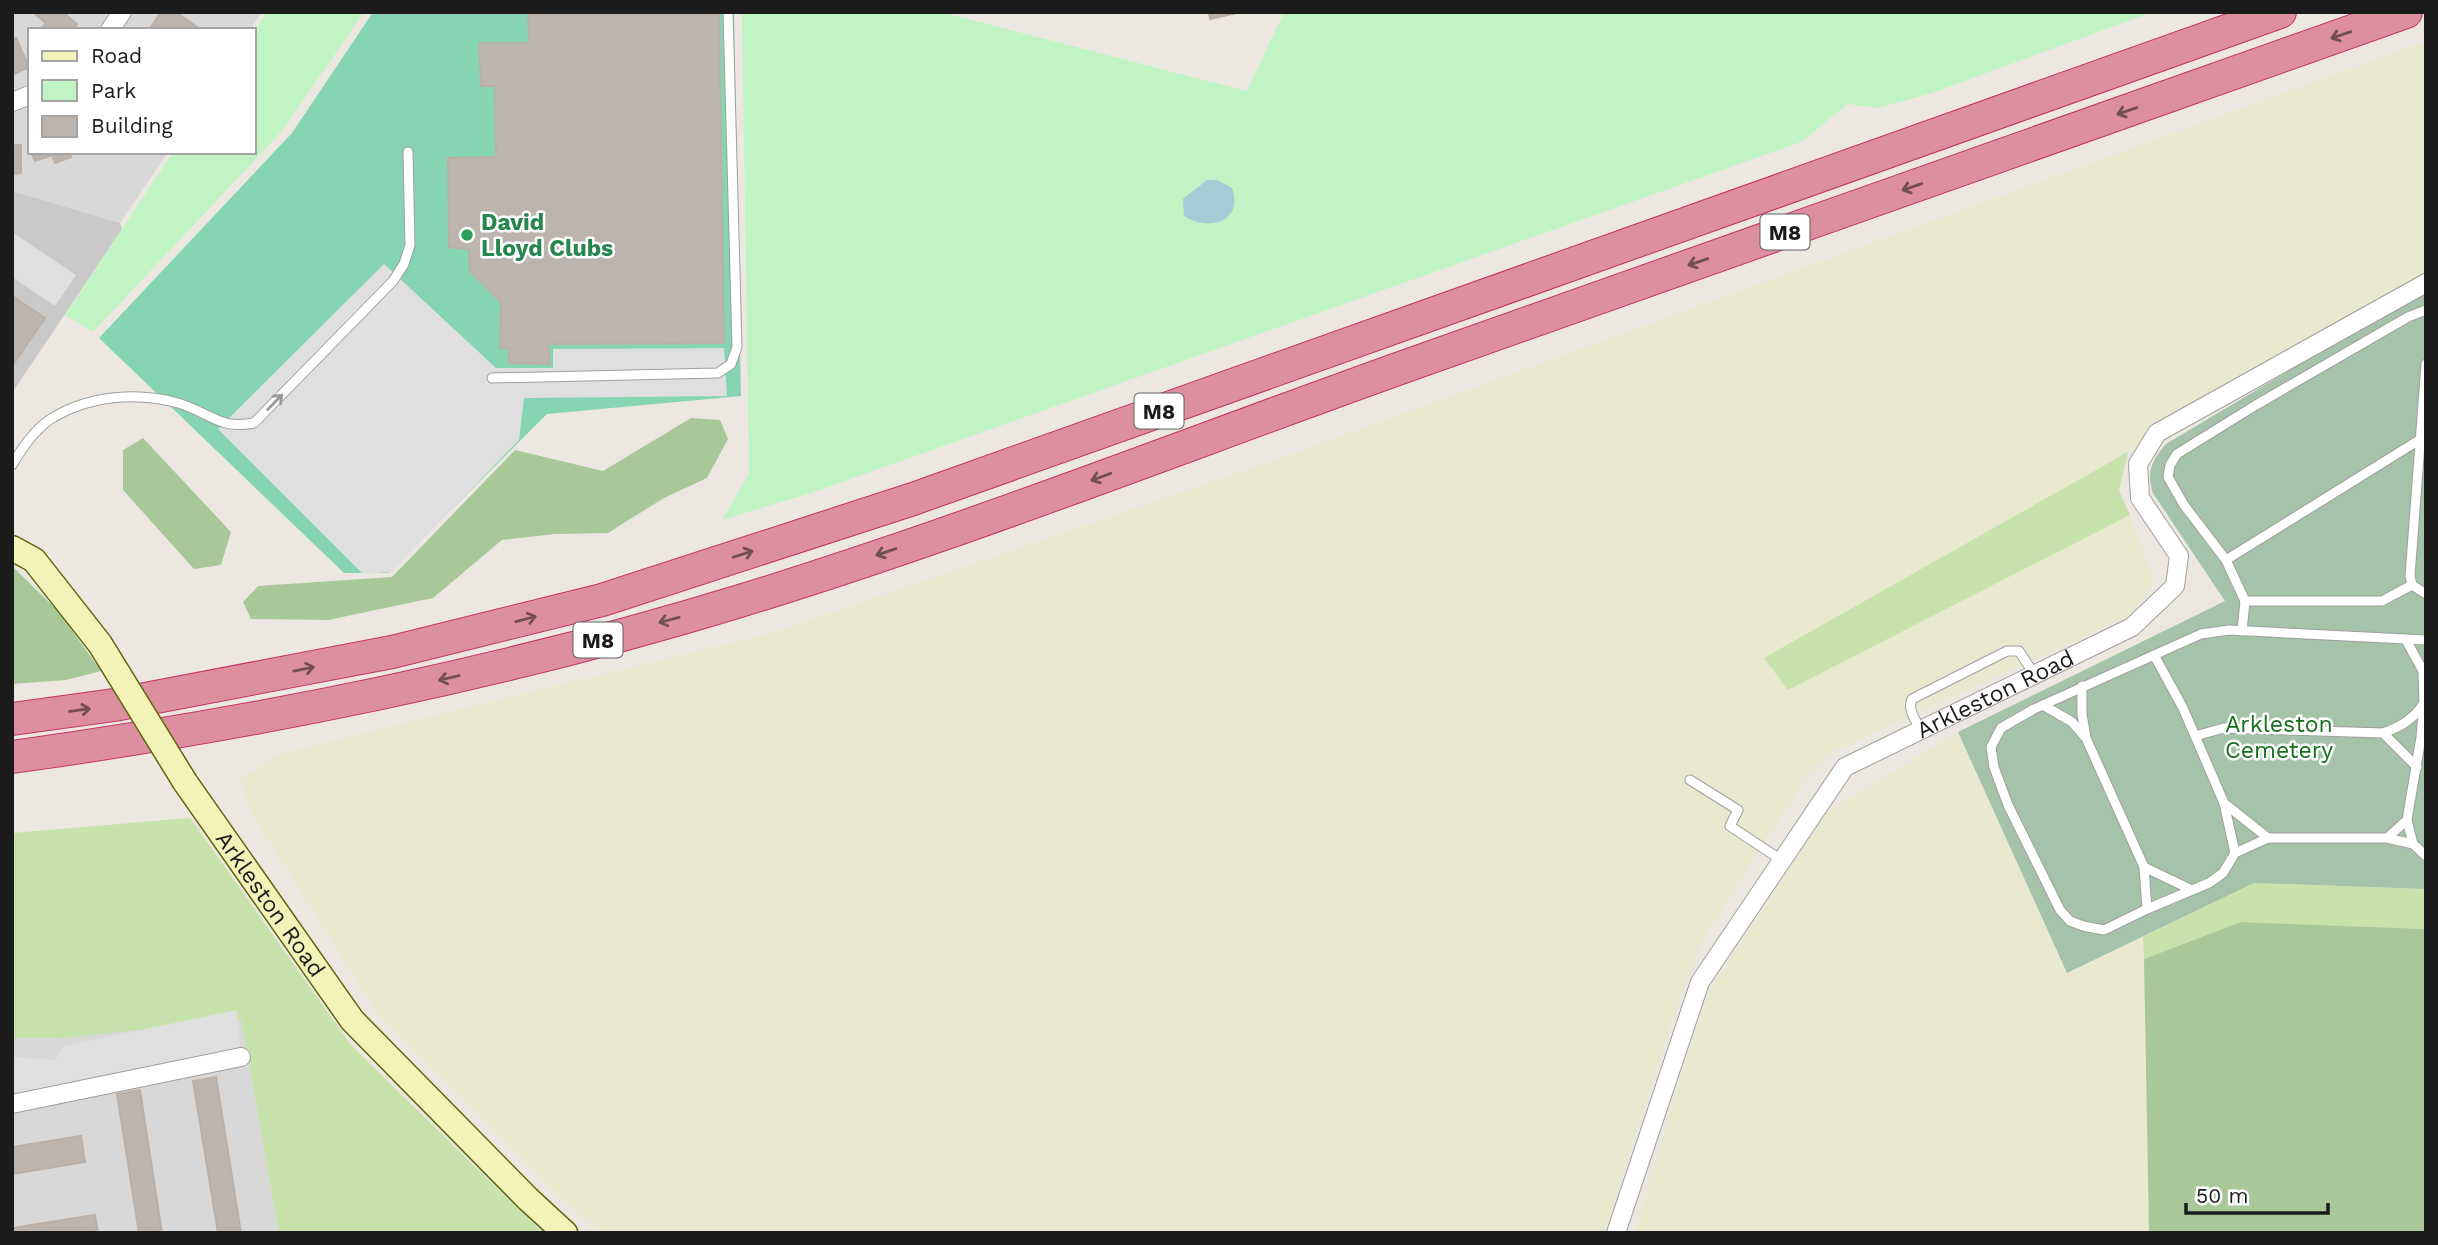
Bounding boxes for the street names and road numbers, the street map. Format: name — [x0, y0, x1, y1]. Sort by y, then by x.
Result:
road number: M8 — [1760, 215, 1810, 250]
road number: M8 — [1134, 394, 1184, 428]
road number: M8 — [574, 622, 622, 658]
street label: Arkleston Road — [1912, 644, 2078, 744]
street label: Arkleston Road — [210, 826, 331, 982]

